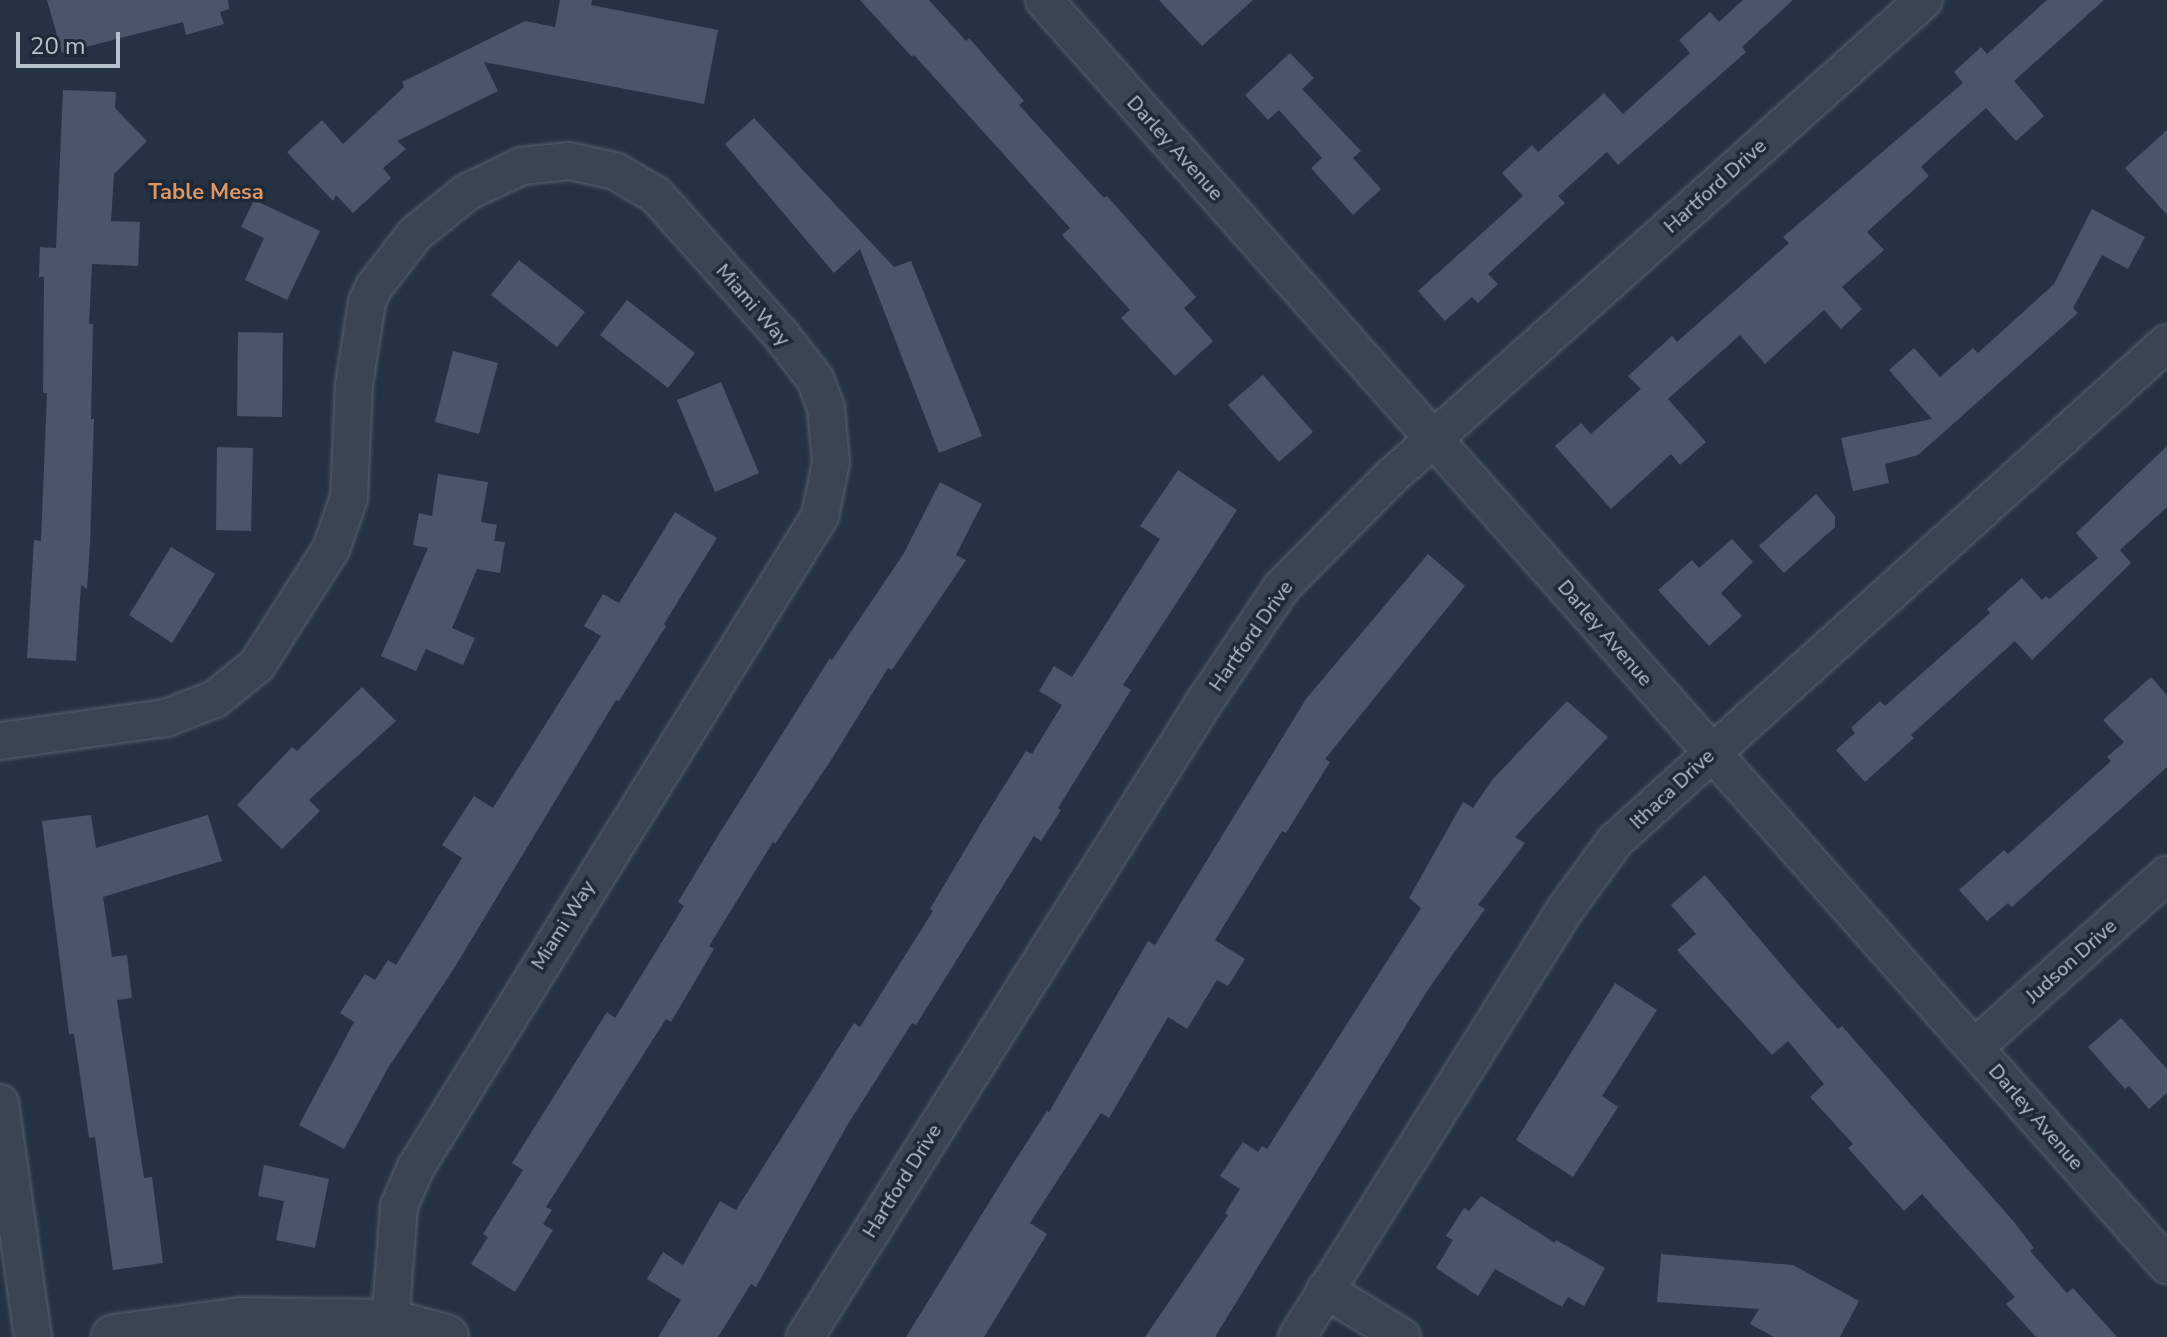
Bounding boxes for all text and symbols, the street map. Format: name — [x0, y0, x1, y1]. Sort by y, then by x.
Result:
scale bar — [20, 16, 124, 66]
text: 20 m — [30, 30, 86, 62]
street label: Darley Avenue — [1122, 91, 1228, 205]
street label: Hartford Drive — [1659, 134, 1771, 238]
district label: Table Mesa — [148, 180, 264, 206]
street label: Miami Way — [711, 259, 795, 351]
street label: Darley Avenue — [1553, 575, 1657, 691]
street label: Hartford Drive — [1204, 576, 1298, 696]
street label: Ithaca Drive — [1625, 744, 1719, 834]
street label: Miami Way — [526, 876, 600, 974]
street label: Judson Drive — [2021, 914, 2121, 1008]
street label: Darley Avenue — [1984, 1059, 2088, 1175]
street label: Hartford Drive — [858, 1120, 946, 1242]

